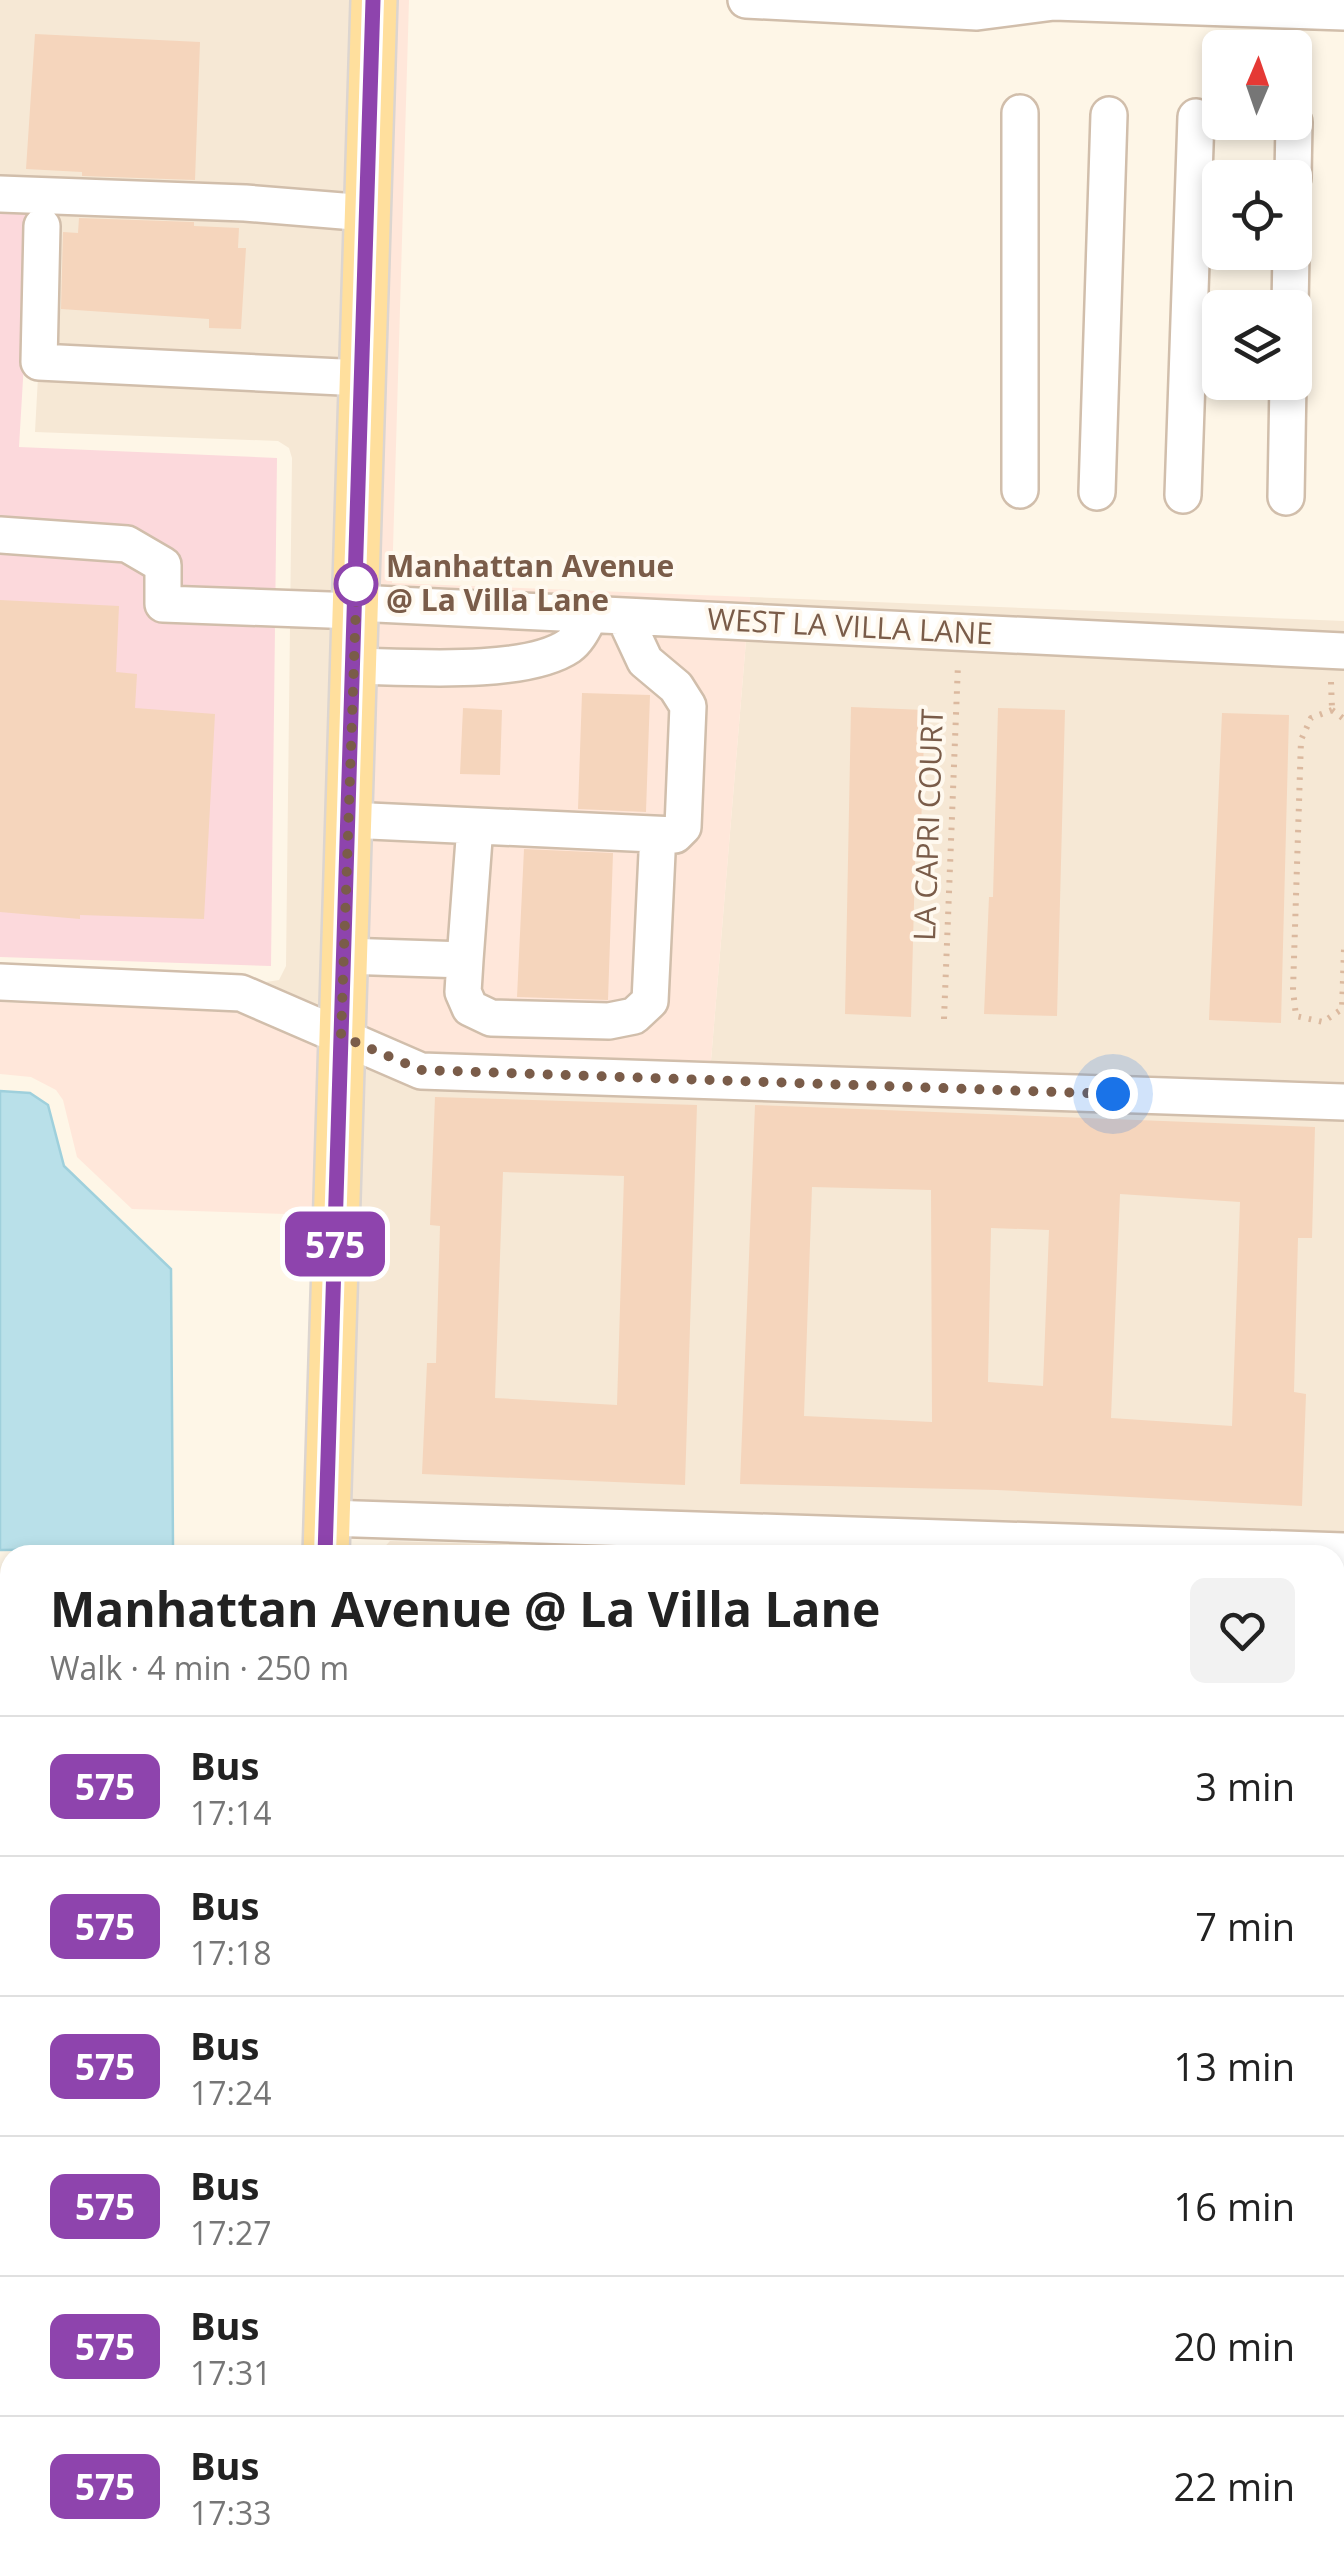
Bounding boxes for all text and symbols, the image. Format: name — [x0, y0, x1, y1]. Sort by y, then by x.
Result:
north arrow — [1202, 30, 1312, 140]
map controls — [1202, 30, 1312, 400]
button: locate — [1202, 160, 1312, 270]
button: layers — [1202, 290, 1312, 400]
place label: Manhattan Avenue @ La Villa Lane — [386, 545, 674, 620]
marker: Manhattan Avenue @ La Villa Lane — [335, 563, 377, 605]
street label: WEST LA VILLA LANE — [706, 598, 994, 653]
street label: LA CAPRI COURT — [903, 708, 952, 942]
your location — [1088, 1069, 1138, 1119]
line badge: 575 — [278, 1212, 392, 1276]
text: 575 — [305, 1221, 365, 1268]
text: Manhattan Avenue @ La Villa Lane — [50, 1576, 880, 1641]
button: heart — [1190, 1578, 1295, 1683]
text: Walk · 4 min · 250 m — [50, 1646, 349, 1689]
text: Bus — [190, 1739, 259, 1791]
text: 3 min — [1195, 1760, 1295, 1812]
text: 575 — [75, 1763, 135, 1810]
text: 17:14 — [190, 1791, 272, 1834]
text: Bus — [190, 1879, 259, 1931]
text: 7 min — [1195, 1900, 1295, 1952]
text: 575 — [75, 1903, 135, 1950]
text: 17:18 — [190, 1931, 272, 1974]
text: Bus — [190, 2019, 259, 2071]
text: 13 min — [1174, 2040, 1295, 2092]
text: 575 — [75, 2043, 135, 2090]
text: 17:24 — [190, 2071, 272, 2114]
text: Bus — [190, 2159, 259, 2211]
text: 16 min — [1174, 2180, 1295, 2232]
text: 575 — [75, 2183, 135, 2230]
text: 17:27 — [190, 2211, 272, 2254]
text: Bus — [190, 2299, 259, 2351]
text: 20 min — [1174, 2320, 1295, 2372]
text: 575 — [75, 2323, 135, 2370]
text: 17:31 — [190, 2351, 272, 2394]
text: Bus — [190, 2439, 259, 2491]
text: 22 min — [1174, 2460, 1295, 2512]
text: 575 — [75, 2463, 135, 2510]
text: 17:33 — [190, 2491, 272, 2534]

